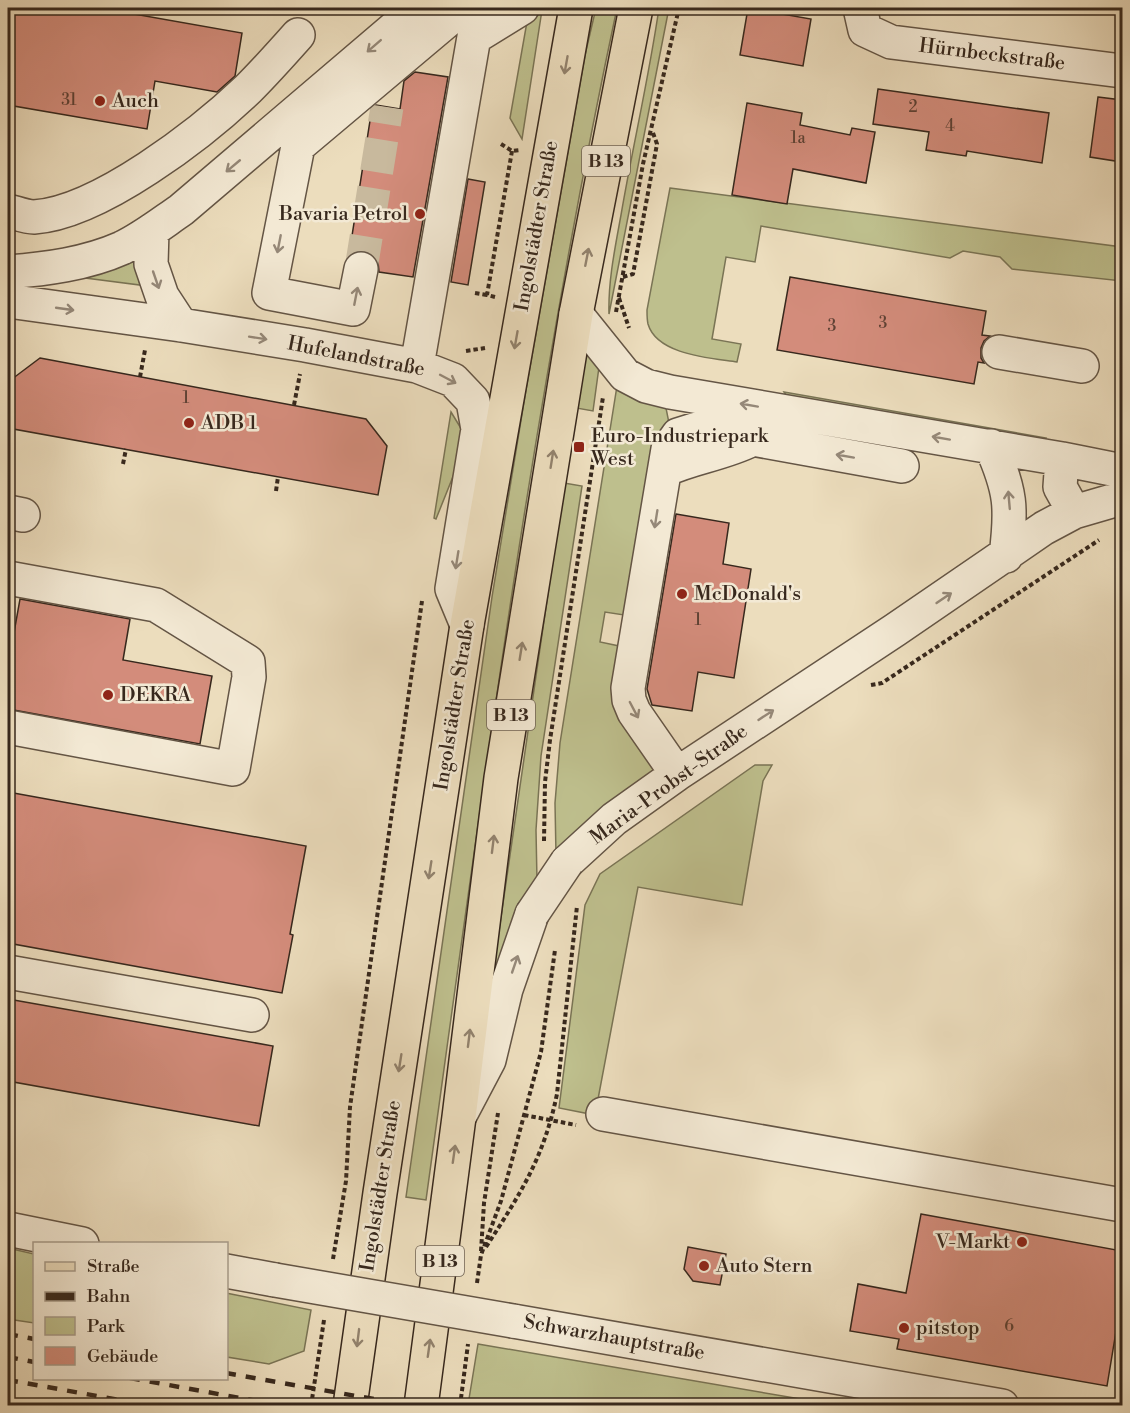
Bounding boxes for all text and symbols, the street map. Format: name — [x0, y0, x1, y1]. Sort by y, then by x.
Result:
street label: Hürnbeckstraße — [917, 34, 1067, 76]
one-way arrow — [366, 39, 382, 52]
one-way arrow — [560, 55, 571, 74]
place label: Auch — [111, 89, 159, 114]
house number: 31 — [61, 90, 77, 110]
marker: Auch — [93, 94, 107, 108]
house number: 2 — [908, 97, 918, 117]
house number: 4 — [945, 116, 955, 136]
house number: 1a — [791, 128, 806, 148]
street label: Ingolstädter Straße — [510, 139, 564, 313]
road number: B 13 — [582, 146, 630, 176]
one-way arrow — [226, 159, 241, 173]
place label: Bavaria Petrol — [278, 202, 408, 227]
marker: Bavaria Petrol — [413, 207, 427, 221]
one-way arrow — [273, 234, 284, 254]
one-way arrow — [582, 248, 593, 267]
one-way arrow — [152, 270, 163, 289]
one-way arrow — [351, 287, 362, 306]
one-way arrow — [55, 303, 75, 314]
house number: 3 — [879, 313, 888, 333]
house number: 3 — [828, 316, 837, 336]
one-way arrow — [511, 329, 522, 349]
street label: Hufelandstraße — [285, 331, 427, 383]
one-way arrow — [248, 332, 268, 343]
one-way arrow — [439, 373, 456, 385]
house number: 1 — [183, 388, 190, 408]
one-way arrow — [740, 399, 759, 410]
place label: ADB 1 — [200, 411, 257, 436]
marker: ADB 1 — [182, 416, 196, 430]
place label: Euro-Industriepark West — [590, 424, 770, 472]
one-way arrow — [932, 432, 952, 443]
marker: Euro-Industriepark West — [572, 440, 586, 454]
one-way arrow — [547, 449, 558, 469]
one-way arrow — [835, 450, 855, 461]
one-way arrow — [1003, 490, 1014, 510]
one-way arrow — [651, 508, 662, 528]
one-way arrow — [451, 550, 462, 569]
place label: McDonald's — [694, 582, 801, 607]
marker: McDonald's — [675, 587, 689, 601]
one-way arrow — [935, 591, 952, 603]
house number: 1 — [695, 610, 702, 630]
street label: Ingolstädter Straße — [429, 618, 481, 792]
one-way arrow — [516, 642, 527, 662]
place label: DEKRA — [120, 683, 192, 708]
marker: DEKRA — [101, 688, 115, 702]
road number: B 13 — [487, 700, 535, 730]
one-way arrow — [628, 701, 640, 718]
one-way arrow — [758, 709, 775, 722]
street label: Maria-Probst-Straße — [585, 719, 753, 851]
one-way arrow — [488, 835, 499, 855]
one-way arrow — [424, 859, 435, 879]
one-way arrow — [510, 955, 521, 974]
one-way arrow — [464, 1028, 475, 1048]
one-way arrow — [394, 1052, 405, 1072]
street label: Ingolstädter Straße — [355, 1099, 407, 1273]
one-way arrow — [449, 1145, 460, 1165]
place label: V-Markt — [935, 1230, 1010, 1255]
marker: V-Markt — [1015, 1235, 1029, 1249]
legend — [33, 1242, 228, 1380]
road number: B 13 — [416, 1246, 464, 1276]
place label: Auto Stern — [715, 1254, 813, 1279]
text: Straße — [87, 1255, 140, 1278]
marker: Auto Stern — [697, 1259, 711, 1273]
text: Bahn — [86, 1285, 130, 1308]
street label: Schwarzhauptstraße — [521, 1310, 707, 1366]
text: Park — [87, 1315, 126, 1338]
place label: pitstop — [916, 1316, 980, 1341]
house number: 6 — [1004, 1316, 1014, 1336]
marker: pitstop — [897, 1321, 911, 1335]
one-way arrow — [353, 1328, 364, 1348]
one-way arrow — [423, 1338, 434, 1358]
text: Gebäude — [87, 1345, 158, 1368]

